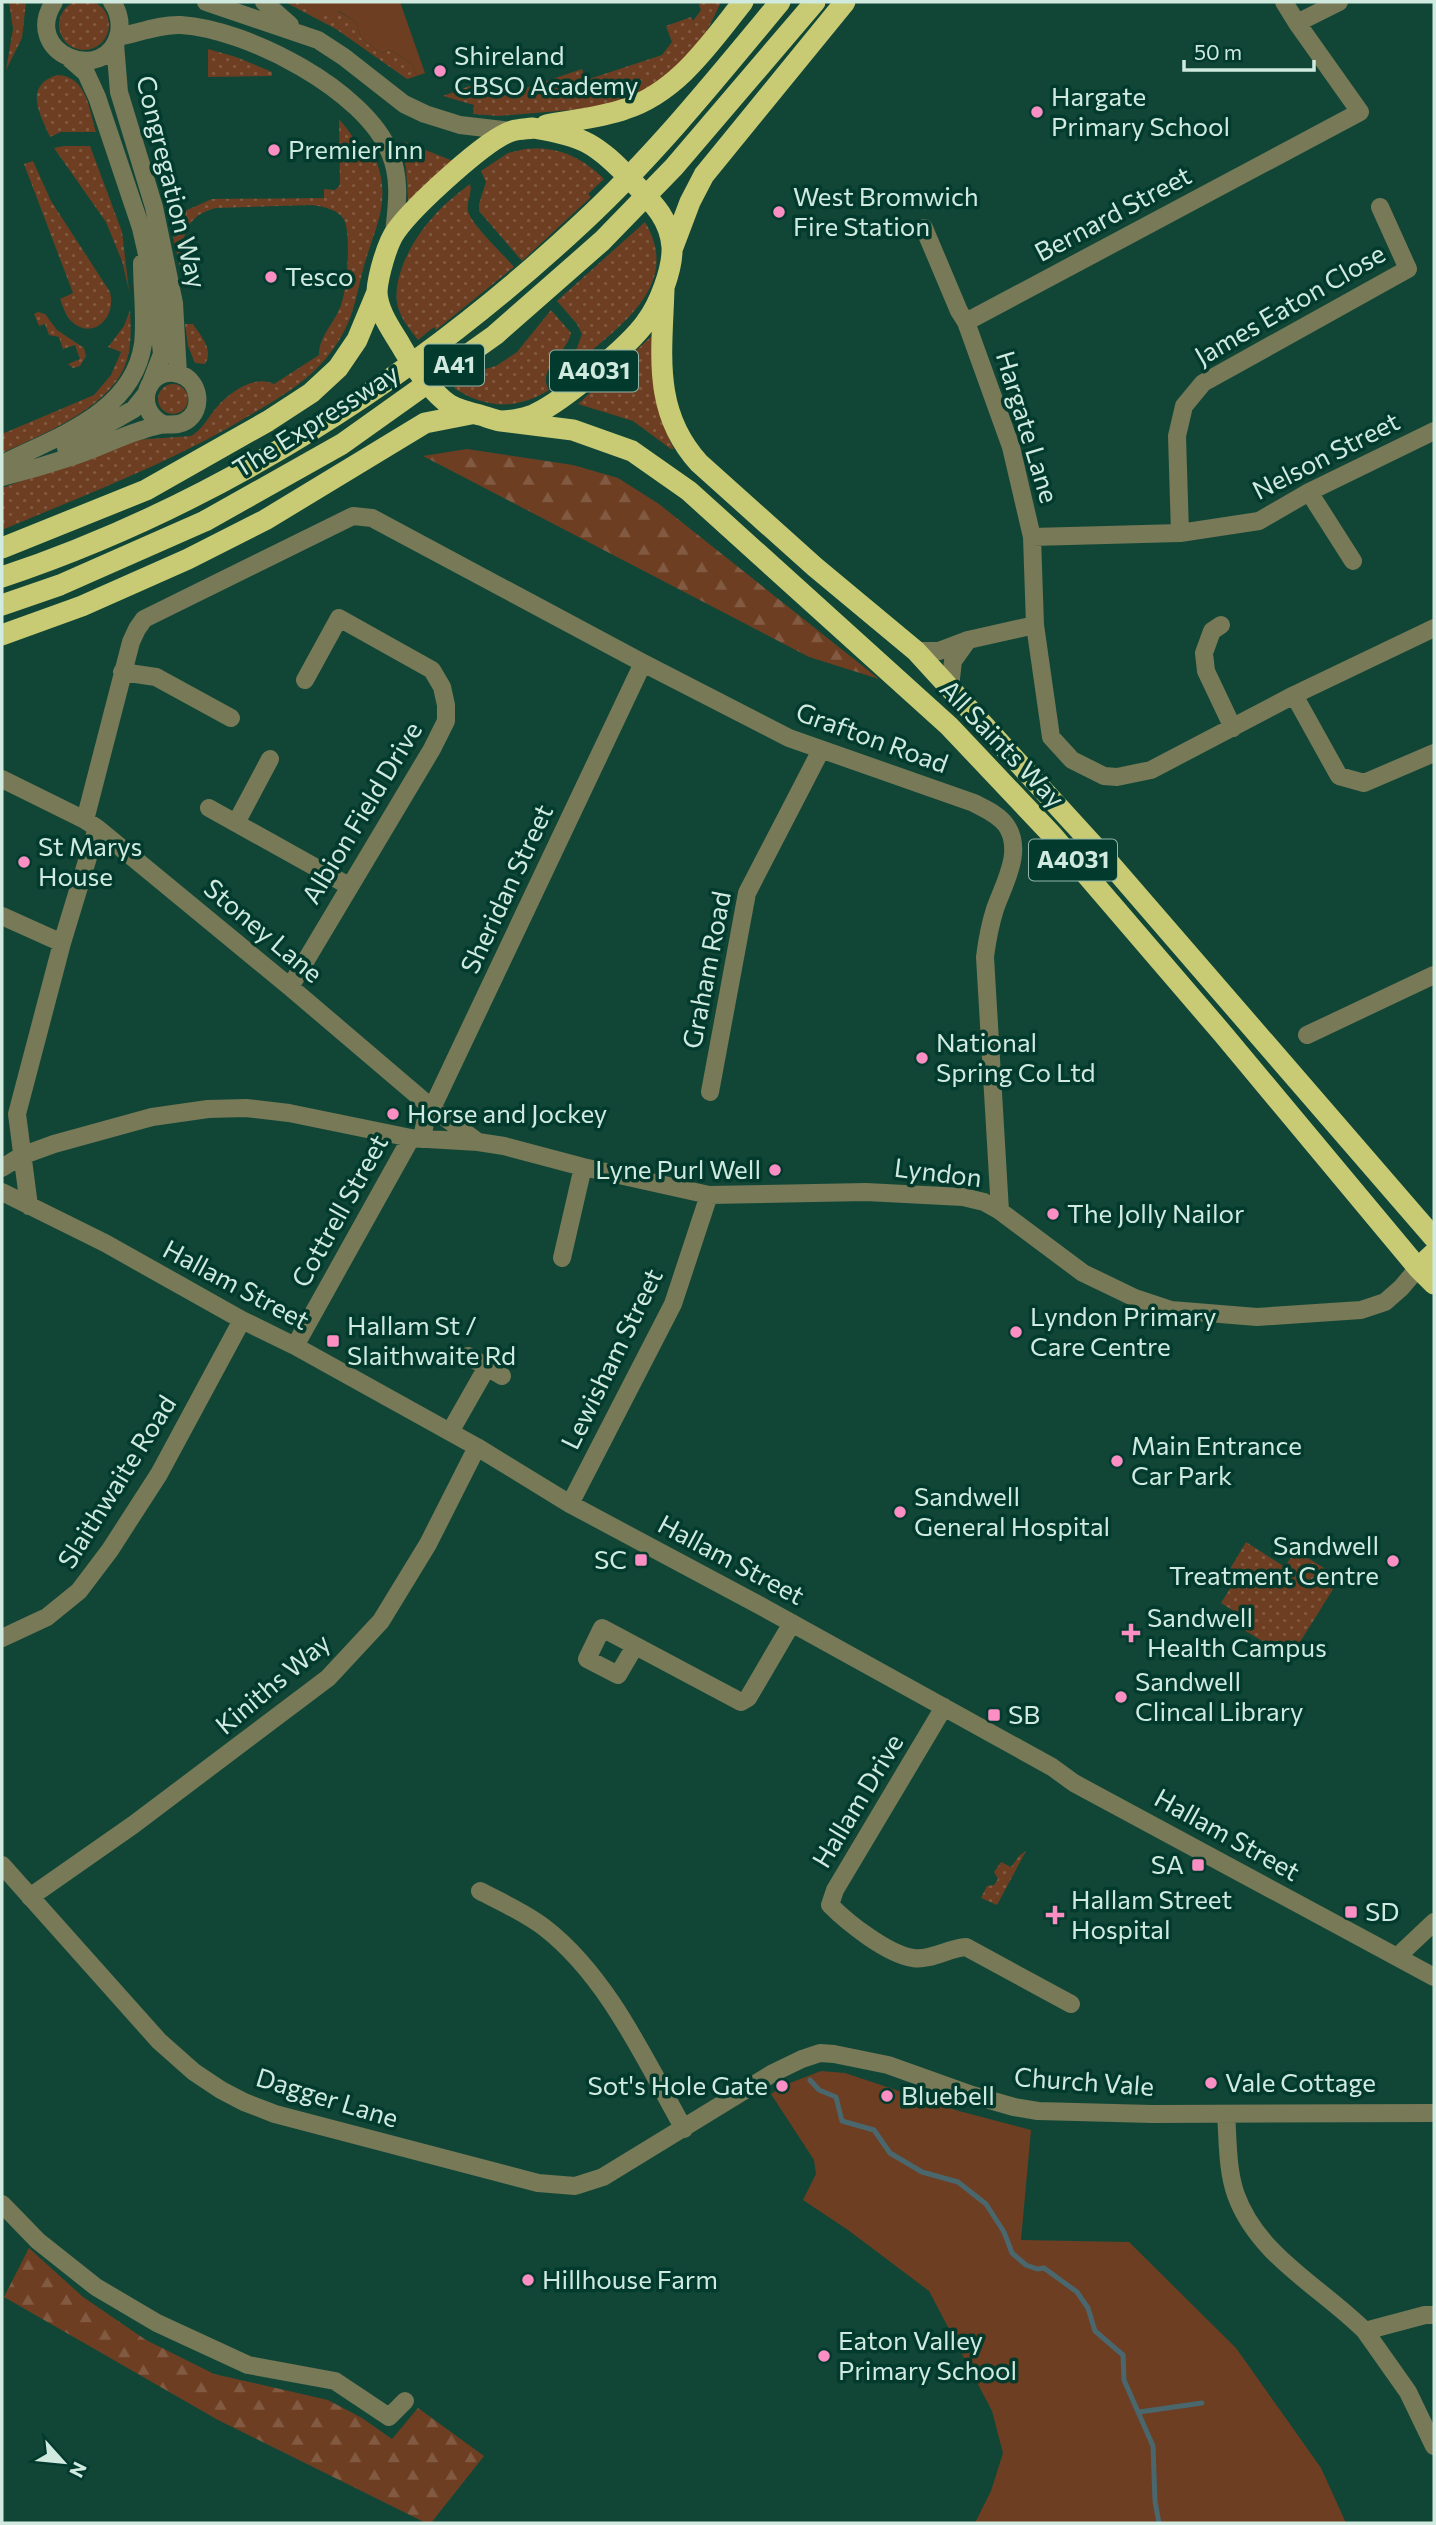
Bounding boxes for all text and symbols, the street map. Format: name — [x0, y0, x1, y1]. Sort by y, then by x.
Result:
scale bar — [1184, 28, 1314, 72]
place label: Shireland CBSO Academy — [454, 39, 638, 100]
text: 50 m — [1194, 39, 1242, 64]
marker: Shireland CBSO Academy — [432, 63, 448, 79]
street label: Congregation Way — [131, 72, 214, 291]
place label: Hargate Primary School — [1051, 80, 1230, 141]
marker: Hargate Primary School — [1029, 104, 1045, 120]
place label: Premier Inn — [288, 133, 423, 164]
marker: Premier Inn — [266, 142, 282, 158]
street label: Bernard Street — [1029, 158, 1196, 267]
place label: West Bromwich Fire Station — [793, 180, 979, 241]
marker: West Bromwich Fire Station — [771, 204, 787, 220]
street label: James Eaton Close — [1189, 237, 1390, 371]
place label: Tesco — [285, 260, 354, 291]
marker: Tesco — [263, 269, 279, 285]
road number: A41 — [424, 344, 484, 386]
street label: Hargate Lane — [991, 347, 1066, 506]
road number: A4031 — [550, 350, 638, 392]
street label: The Expressway — [227, 356, 404, 483]
street label: Nelson Street — [1247, 404, 1404, 505]
street label: All Saints Way — [934, 673, 1072, 813]
street label: Grafton Road — [792, 695, 953, 778]
street label: Albion Field Drive — [294, 716, 427, 909]
street label: Sheridan Street — [453, 799, 558, 978]
place label: St Marys House — [38, 830, 142, 891]
road number: A4031 — [1029, 840, 1117, 880]
marker: St Marys House — [16, 854, 32, 870]
street label: Stoney Lane — [199, 871, 329, 988]
street label: Graham Road — [675, 888, 736, 1051]
place label: National Spring Co Ltd — [936, 1026, 1096, 1087]
marker: National Spring Co Ltd — [914, 1050, 930, 1066]
place label: Horse and Jockey — [407, 1097, 607, 1128]
marker: Horse and Jockey — [385, 1106, 401, 1122]
street label: Cottrell Street — [284, 1128, 393, 1292]
street label: Lyndon — [893, 1151, 984, 1192]
place label: Lyne Purl Well — [595, 1153, 761, 1184]
marker: Lyne Purl Well — [767, 1162, 783, 1178]
place label: The Jolly Nailor — [1067, 1197, 1244, 1228]
marker: The Jolly Nailor — [1045, 1206, 1061, 1222]
street label: Hallam Street — [158, 1232, 315, 1335]
street label: Lewisham Street — [553, 1263, 668, 1454]
place label: Lyndon Primary Care Centre — [1030, 1300, 1216, 1361]
place label: Hallam St / Slaithwaite Rd — [347, 1309, 516, 1370]
marker: Lyndon Primary Care Centre — [1008, 1324, 1024, 1340]
marker: Hallam St / Slaithwaite Rd — [325, 1333, 341, 1349]
street label: Slaithwaite Road — [50, 1389, 181, 1573]
place label: Main Entrance Car Park — [1131, 1429, 1302, 1490]
marker: Main Entrance Car Park — [1109, 1453, 1125, 1469]
place label: Sandwell General Hospital — [914, 1480, 1110, 1541]
marker: Sandwell General Hospital — [892, 1504, 908, 1520]
street label: Hallam Street — [653, 1507, 810, 1610]
place label: Sandwell Treatment Centre — [1169, 1529, 1379, 1590]
place label: SC — [594, 1543, 627, 1574]
marker: SC — [633, 1552, 649, 1568]
marker: Sandwell Treatment Centre — [1385, 1553, 1401, 1569]
place label: Sandwell Health Campus — [1147, 1601, 1327, 1662]
marker: Sandwell Health Campus — [1121, 1623, 1141, 1643]
street label: Kiniths Way — [208, 1626, 336, 1740]
place label: Sandwell Clincal Library — [1135, 1665, 1304, 1726]
marker: Sandwell Clincal Library — [1113, 1689, 1129, 1705]
place label: SB — [1008, 1698, 1040, 1729]
marker: SB — [986, 1707, 1002, 1723]
street label: Hallam Drive — [805, 1728, 909, 1873]
street label: Hallam Street — [1150, 1781, 1306, 1886]
place label: SA — [1151, 1848, 1184, 1879]
marker: SA — [1190, 1857, 1206, 1873]
place label: Hallam Street Hospital — [1071, 1883, 1232, 1944]
place label: SD — [1365, 1895, 1399, 1926]
marker: SD — [1343, 1904, 1359, 1920]
marker: Hallam Street Hospital — [1045, 1905, 1065, 1925]
street label: Dagger Lane — [253, 2060, 402, 2133]
street label: Church Vale — [1013, 2060, 1155, 2101]
place label: Vale Cottage — [1225, 2066, 1376, 2097]
place label: Sot's Hole Gate — [588, 2069, 768, 2100]
marker: Vale Cottage — [1203, 2075, 1219, 2091]
marker: Sot's Hole Gate — [774, 2078, 790, 2094]
place label: Bluebell — [901, 2079, 995, 2110]
marker: Bluebell — [879, 2088, 895, 2104]
place label: Hillhouse Farm — [542, 2263, 718, 2294]
marker: Hillhouse Farm — [520, 2272, 536, 2288]
place label: Eaton Valley Primary School — [838, 2324, 1017, 2385]
marker: Eaton Valley Primary School — [816, 2348, 832, 2364]
north arrow — [28, 2427, 98, 2497]
text: N — [65, 2458, 92, 2482]

